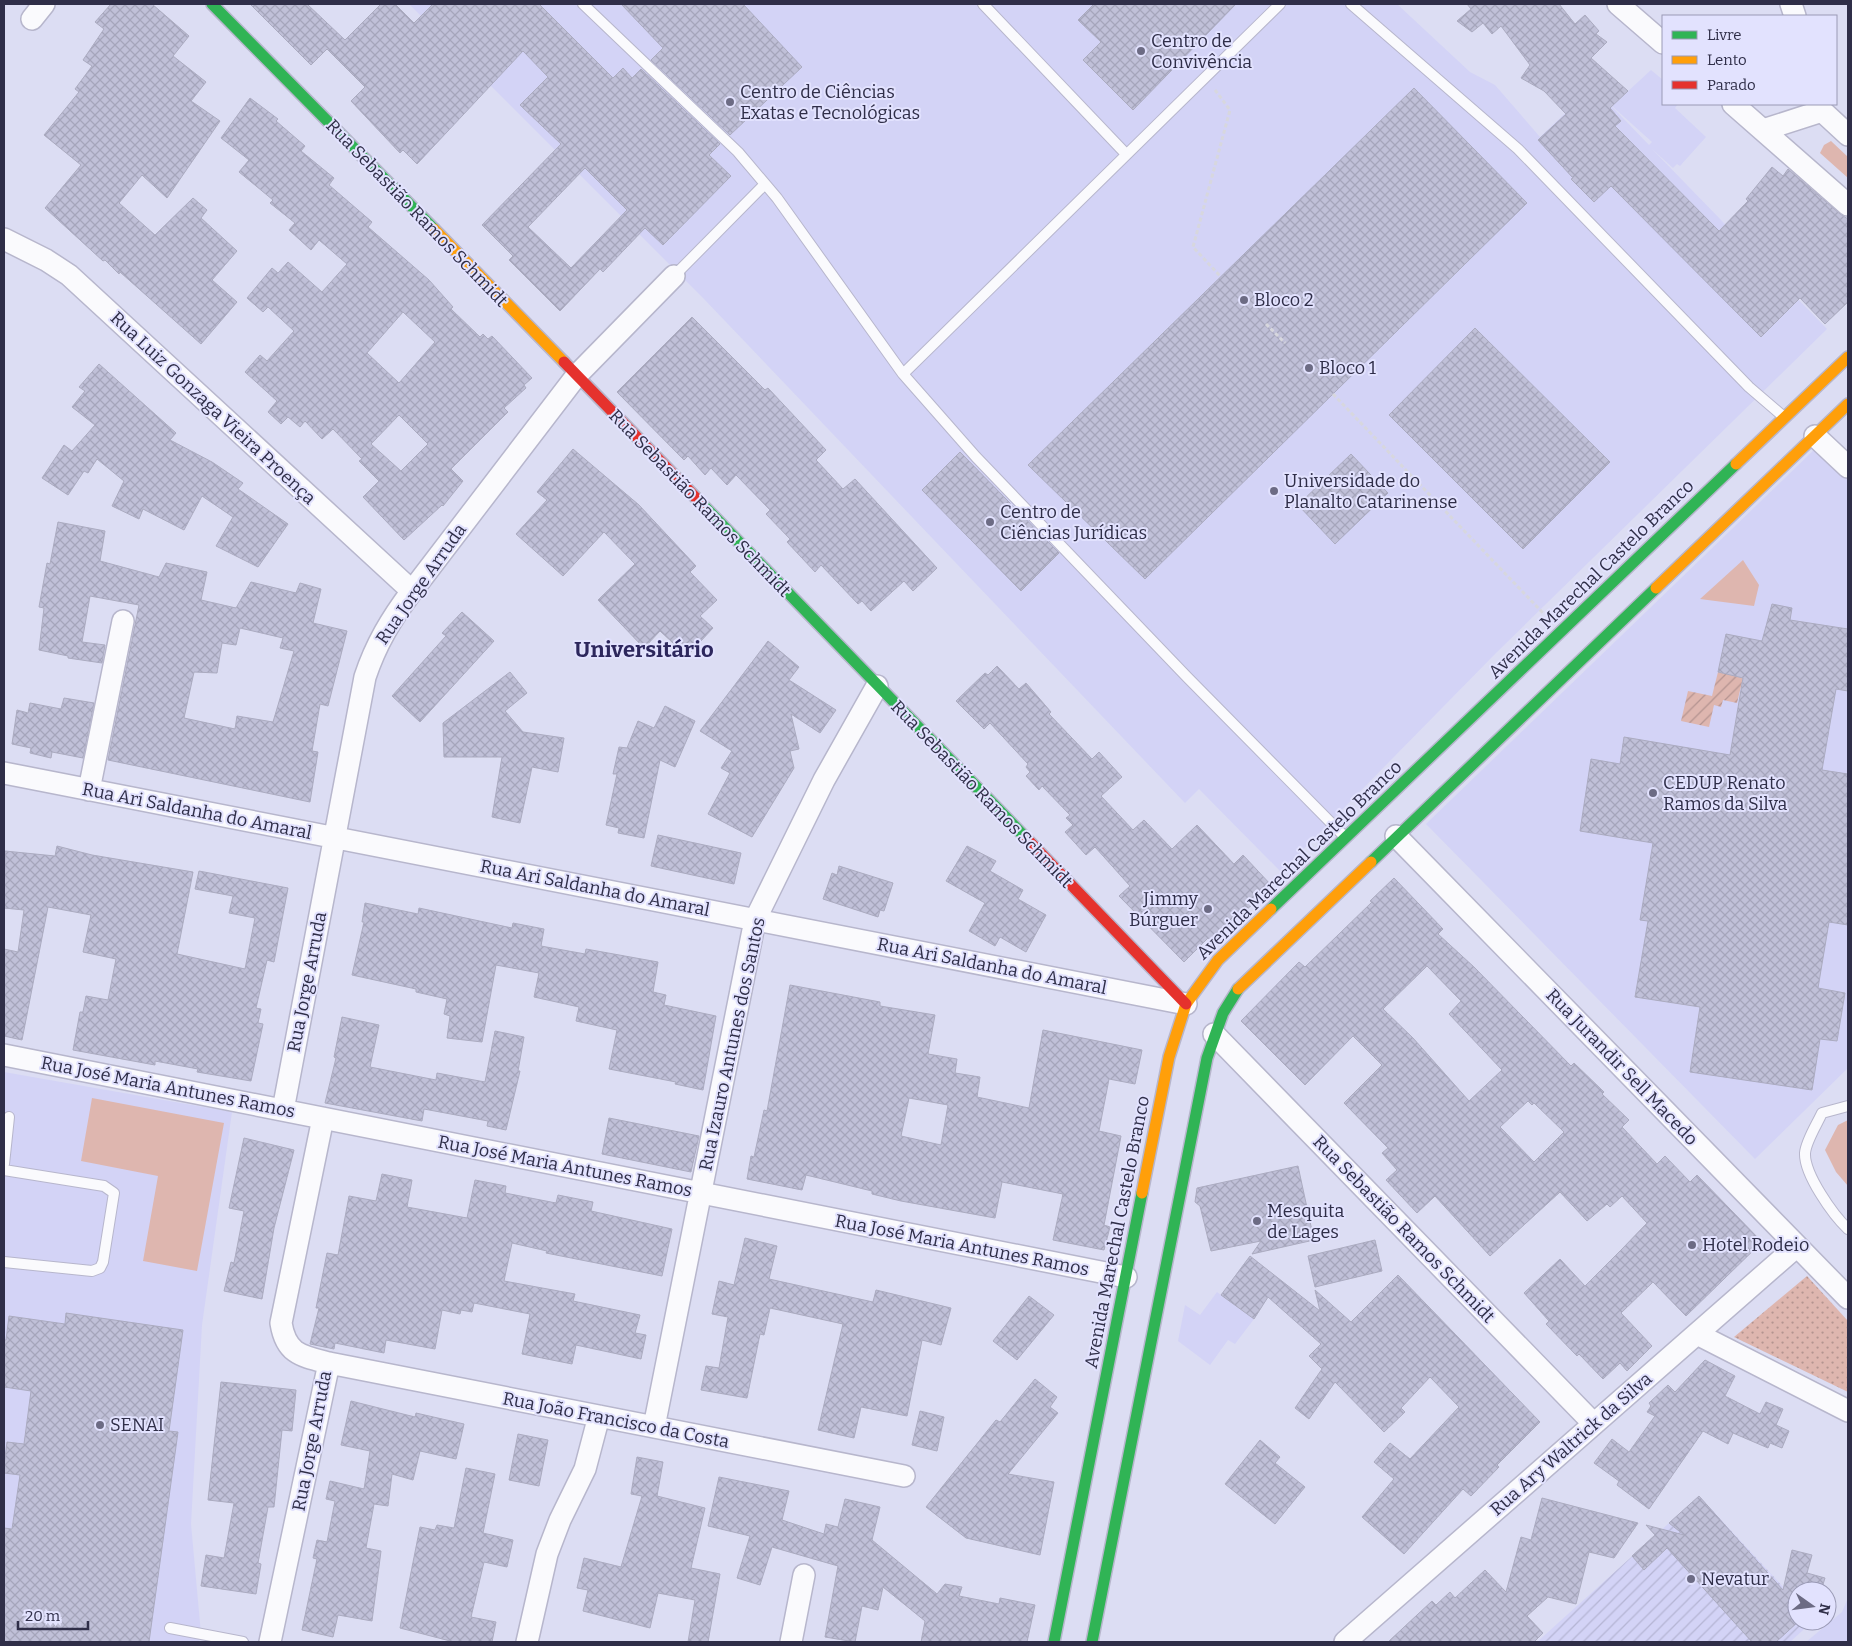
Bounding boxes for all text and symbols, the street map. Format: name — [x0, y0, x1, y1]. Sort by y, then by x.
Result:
legend — [1662, 15, 1837, 105]
text: Livre — [1707, 26, 1742, 44]
place label: Centro de Convivência — [1151, 30, 1252, 73]
marker: Centro de Convivência — [1135, 45, 1147, 57]
text: Lento — [1707, 51, 1747, 69]
text: Parado — [1707, 76, 1756, 94]
place label: Centro de Ciências Exatas e Tecnológicas — [740, 81, 920, 124]
marker: Centro de Ciências Exatas e Tecnológicas — [724, 96, 736, 108]
street label: Rua Sebastião Ramos Schmidt — [321, 115, 513, 312]
place label: Bloco 2 — [1254, 289, 1314, 311]
marker: Bloco 2 — [1238, 294, 1250, 306]
street label: Rua Luiz Gonzaga Vieira Proença — [106, 307, 320, 509]
place label: Bloco 1 — [1319, 357, 1377, 379]
marker: Bloco 1 — [1303, 362, 1315, 374]
street label: Rua Sebastião Ramos Schmidt — [604, 405, 796, 602]
place label: Universidade do Planalto Catarinense — [1284, 470, 1457, 513]
street label: Avenida Marechal Castelo Branco — [1484, 475, 1698, 683]
marker: Universidade do Planalto Catarinense — [1268, 485, 1280, 497]
place label: Centro de Ciências Jurídicas — [1000, 501, 1147, 544]
marker: Centro de Ciências Jurídicas — [984, 516, 996, 528]
street label: Rua Jorge Arruda — [371, 519, 471, 649]
district label: Universitário — [574, 636, 714, 663]
street label: Rua Sebastião Ramos Schmidt — [886, 696, 1078, 893]
street label: Avenida Marechal Castelo Branco — [1192, 756, 1406, 964]
place label: CEDUP Renato Ramos da Silva — [1663, 772, 1788, 815]
street label: Rua Ari Saldanha do Amaral — [80, 778, 314, 844]
marker: CEDUP Renato Ramos da Silva — [1647, 787, 1659, 799]
street label: Rua Ari Saldanha do Amaral — [478, 855, 712, 921]
place label: Jimmy Búrguer — [1129, 888, 1198, 931]
marker: Jimmy Búrguer — [1202, 903, 1214, 915]
street label: Rua Jorge Arruda — [283, 910, 331, 1054]
street label: Rua Izauro Antunes dos Santos — [694, 915, 770, 1173]
street label: Rua Ari Saldanha do Amaral — [875, 933, 1109, 999]
street label: Rua Jurandir Sell Macedo — [1542, 984, 1702, 1150]
street label: Rua José Maria Antunes Ramos — [39, 1052, 297, 1122]
street label: Avenida Marechal Castelo Branco — [1080, 1094, 1154, 1370]
street label: Rua José Maria Antunes Ramos — [436, 1131, 694, 1201]
street label: Rua Sebastião Ramos Schmidt — [1308, 1131, 1500, 1328]
place label: Mesquita de Lages — [1267, 1200, 1344, 1243]
street label: Rua José Maria Antunes Ramos — [833, 1210, 1091, 1280]
marker: Mesquita de Lages — [1251, 1215, 1263, 1227]
place label: Hotel Rodeio — [1702, 1234, 1809, 1256]
marker: Hotel Rodeio — [1686, 1239, 1698, 1251]
street label: Rua Ary Waltrick da Silva — [1486, 1368, 1657, 1520]
street label: Rua Jorge Arruda — [288, 1369, 336, 1513]
street label: Rua João Francisco da Costa — [501, 1387, 731, 1453]
place label: SENAI — [110, 1414, 164, 1436]
marker: SENAI — [94, 1419, 106, 1431]
place label: Nevatur — [1701, 1568, 1769, 1590]
marker: Nevatur — [1685, 1573, 1697, 1585]
north arrow — [1787, 1581, 1837, 1631]
scale bar — [18, 1598, 88, 1630]
text: N — [1815, 1602, 1834, 1617]
text: 20 m — [25, 1607, 61, 1625]

